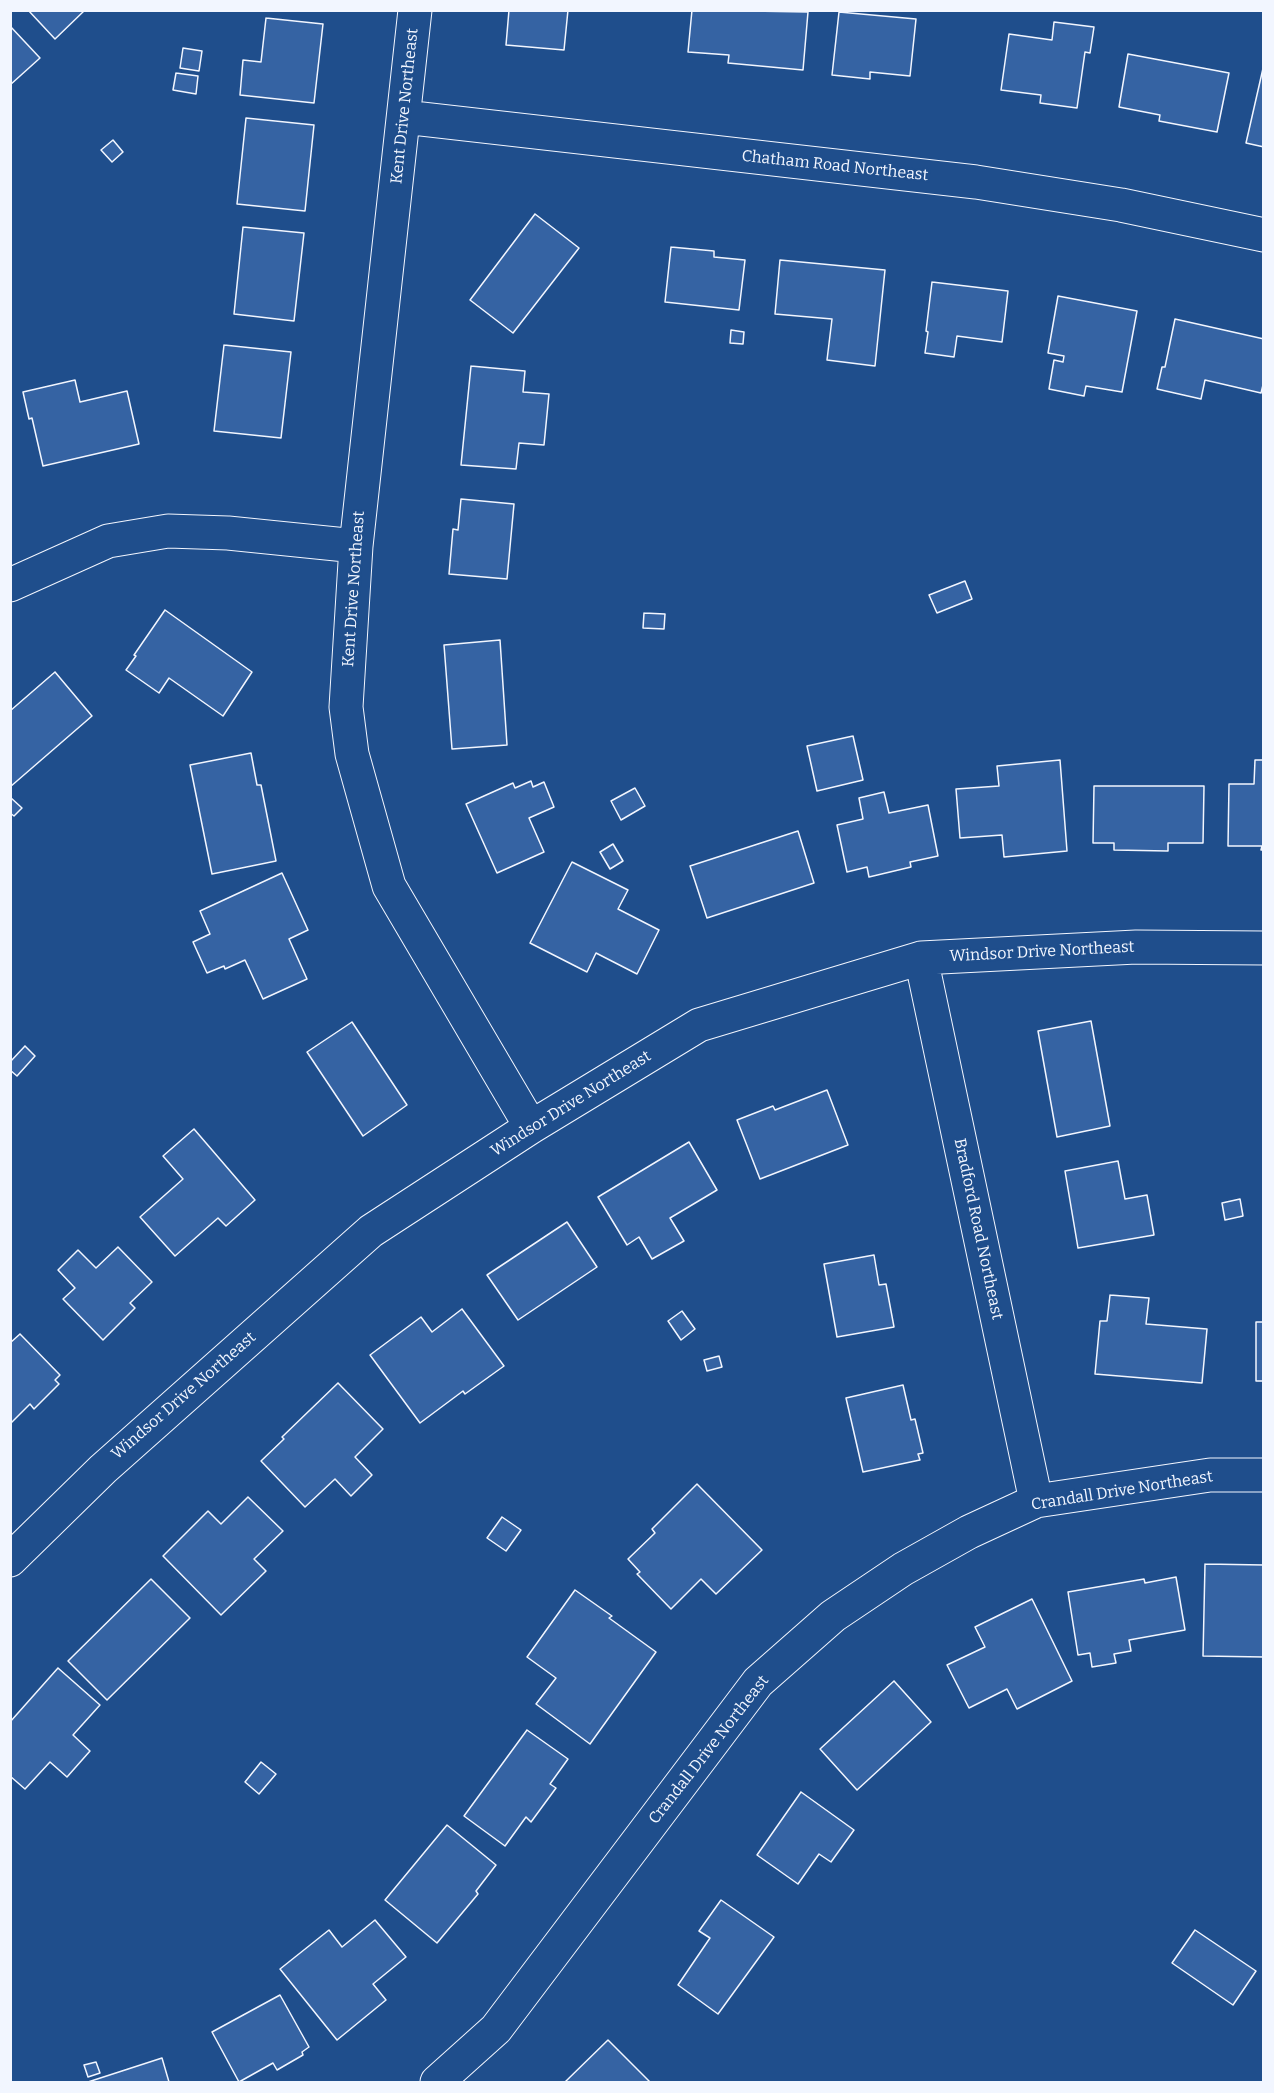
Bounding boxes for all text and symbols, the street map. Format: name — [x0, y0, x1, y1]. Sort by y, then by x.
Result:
street label: Kent Drive Northeast — [387, 27, 423, 185]
street label: Chatham Road Northeast — [741, 147, 929, 185]
street label: Kent Drive Northeast — [339, 510, 369, 668]
street label: Windsor Drive Northeast — [949, 938, 1135, 966]
street label: Windsor Drive Northeast — [487, 1047, 655, 1161]
street label: Bradford Road Northeast — [949, 1137, 1007, 1321]
street label: Windsor Drive Northeast — [108, 1328, 260, 1464]
street label: Crandall Drive Northeast — [1030, 1467, 1214, 1515]
street label: Crandall Drive Northeast — [645, 1672, 773, 1828]

